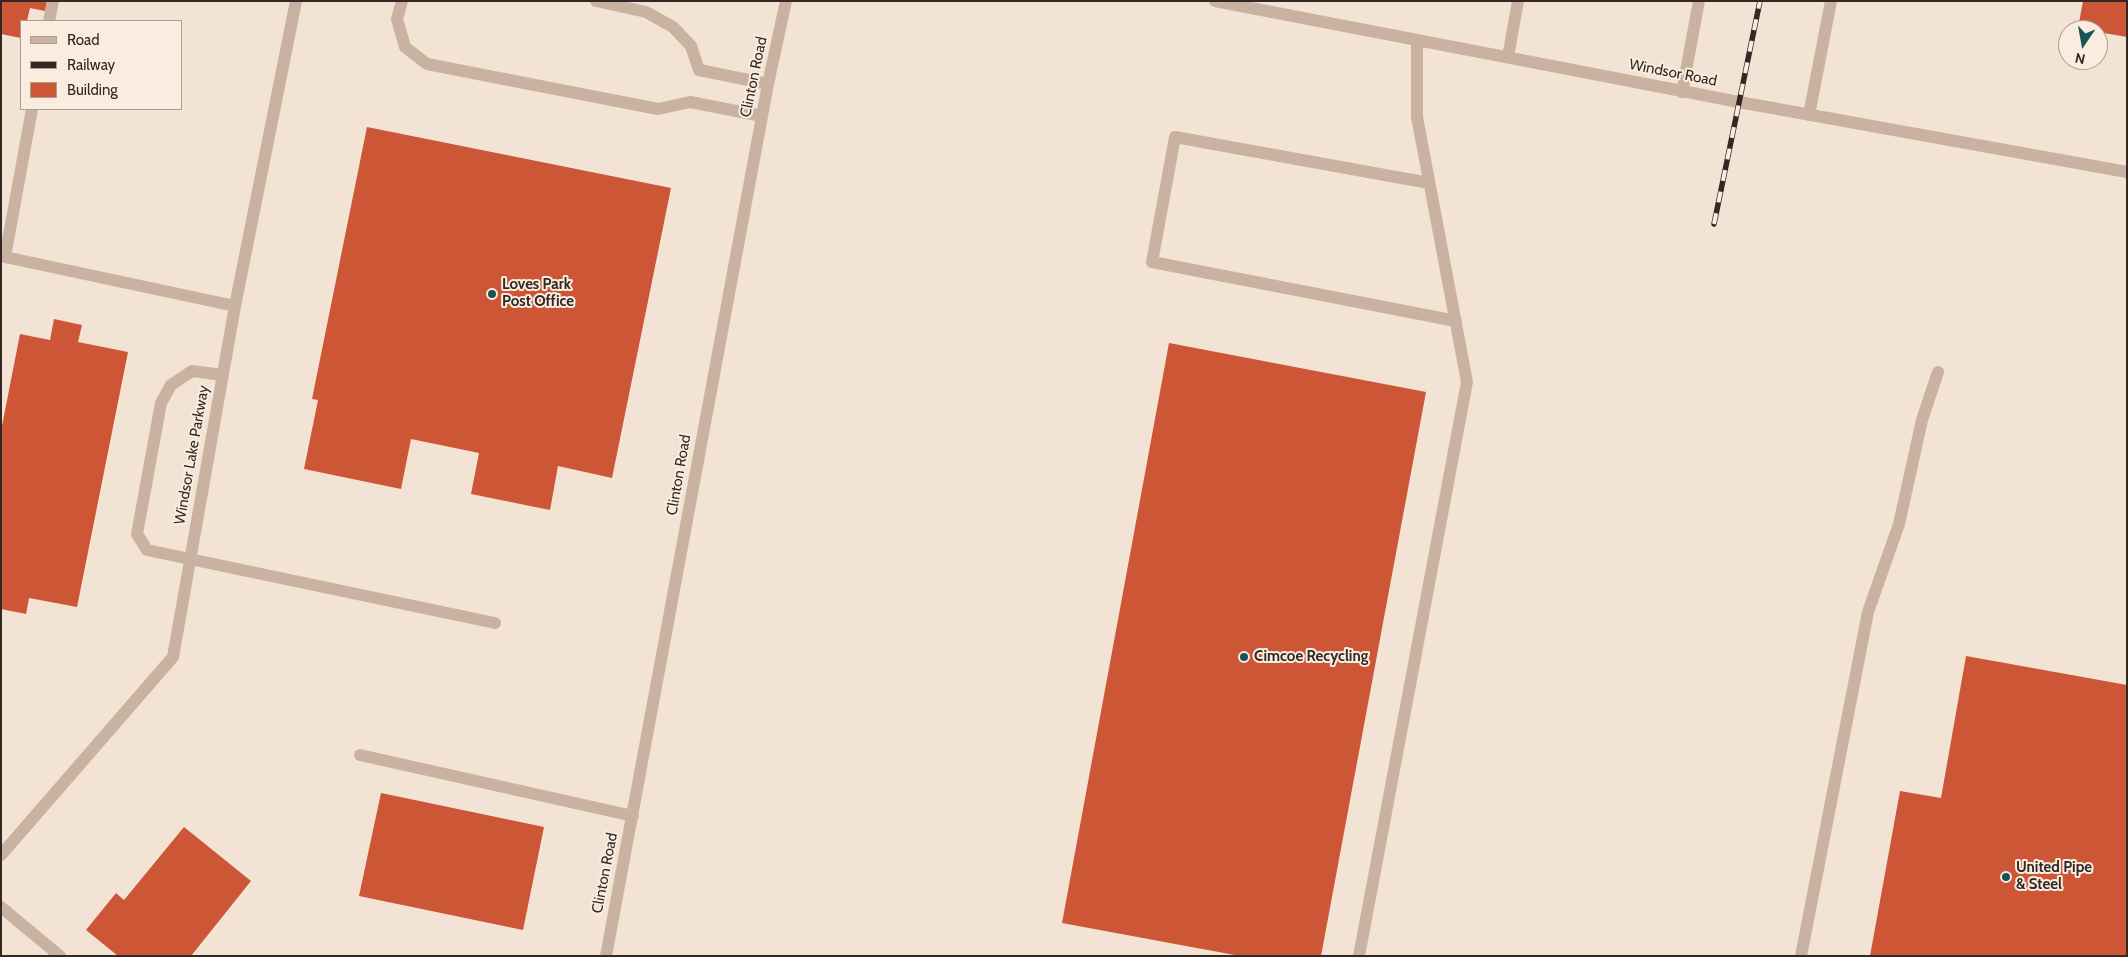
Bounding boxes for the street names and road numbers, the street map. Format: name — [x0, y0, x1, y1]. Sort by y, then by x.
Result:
street label: Clinton Road — [737, 35, 771, 119]
street label: Windsor Road — [1628, 56, 1718, 90]
street label: Windsor Lake Parkway — [171, 384, 213, 526]
street label: Clinton Road — [663, 433, 695, 517]
street label: Clinton Road — [588, 831, 622, 915]

